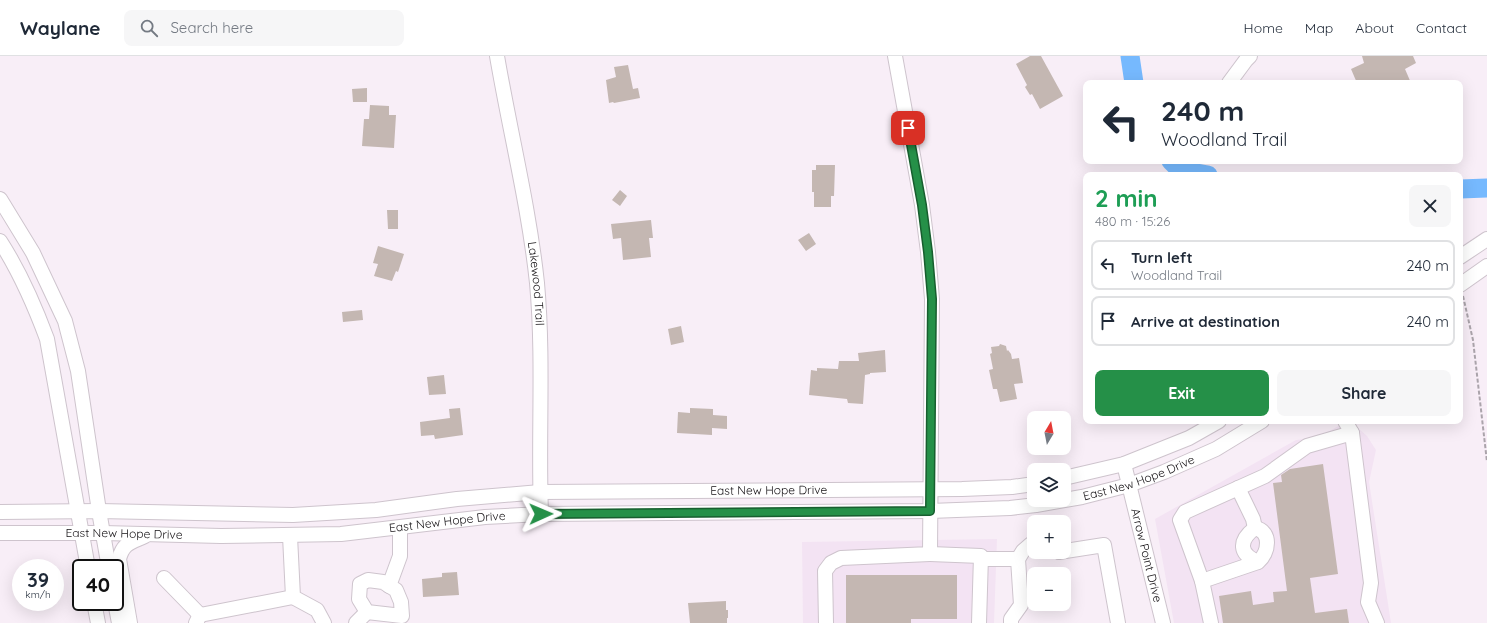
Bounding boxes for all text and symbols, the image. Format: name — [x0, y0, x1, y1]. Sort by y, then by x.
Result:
search box — [124, 10, 404, 46]
text: Waylane — [20, 16, 100, 40]
icon: search — [138, 17, 160, 39]
text: Search here — [170, 18, 253, 37]
text: Home — [1244, 19, 1283, 37]
text: Map — [1305, 19, 1333, 37]
text: About — [1355, 19, 1394, 37]
text: Contact — [1416, 19, 1467, 37]
text: 240 m — [1161, 93, 1244, 128]
icon: left — [1095, 96, 1147, 148]
pin — [891, 111, 925, 145]
icon: arrive — [897, 117, 919, 139]
text: Woodland Trail — [1161, 128, 1287, 151]
text: 2 min — [1095, 183, 1157, 213]
button: close — [1409, 185, 1451, 227]
text: 480 m · 15:26 — [1095, 213, 1170, 229]
street label: Lakewood Trail — [525, 240, 548, 326]
text: Turn left — [1131, 248, 1193, 267]
icon: left — [1097, 254, 1119, 276]
text: 240 m — [1406, 256, 1449, 275]
text: Woodland Trail — [1131, 267, 1222, 283]
icon: arrive — [1097, 310, 1119, 332]
text: Arrive at destination — [1131, 312, 1280, 331]
text: 240 m — [1406, 312, 1449, 331]
button: Exit — [1095, 370, 1269, 416]
button: Share — [1277, 370, 1451, 416]
north arrow — [1027, 411, 1071, 455]
map controls — [1027, 411, 1071, 611]
street label: East New Hope Drive — [1081, 451, 1197, 503]
button: layers — [1027, 463, 1071, 507]
street label: East New Hope Drive — [710, 482, 828, 498]
position arrow — [520, 493, 562, 535]
street label: Arrow Point Drive — [1128, 507, 1166, 604]
street label: East New Hope Drive — [388, 508, 506, 535]
button: + — [1027, 515, 1071, 559]
street label: East New Hope Drive — [65, 525, 183, 542]
speed limit sign: 40 — [72, 559, 124, 611]
text: 39 — [27, 567, 49, 592]
button: − — [1027, 567, 1071, 611]
text: km/h — [25, 588, 51, 601]

